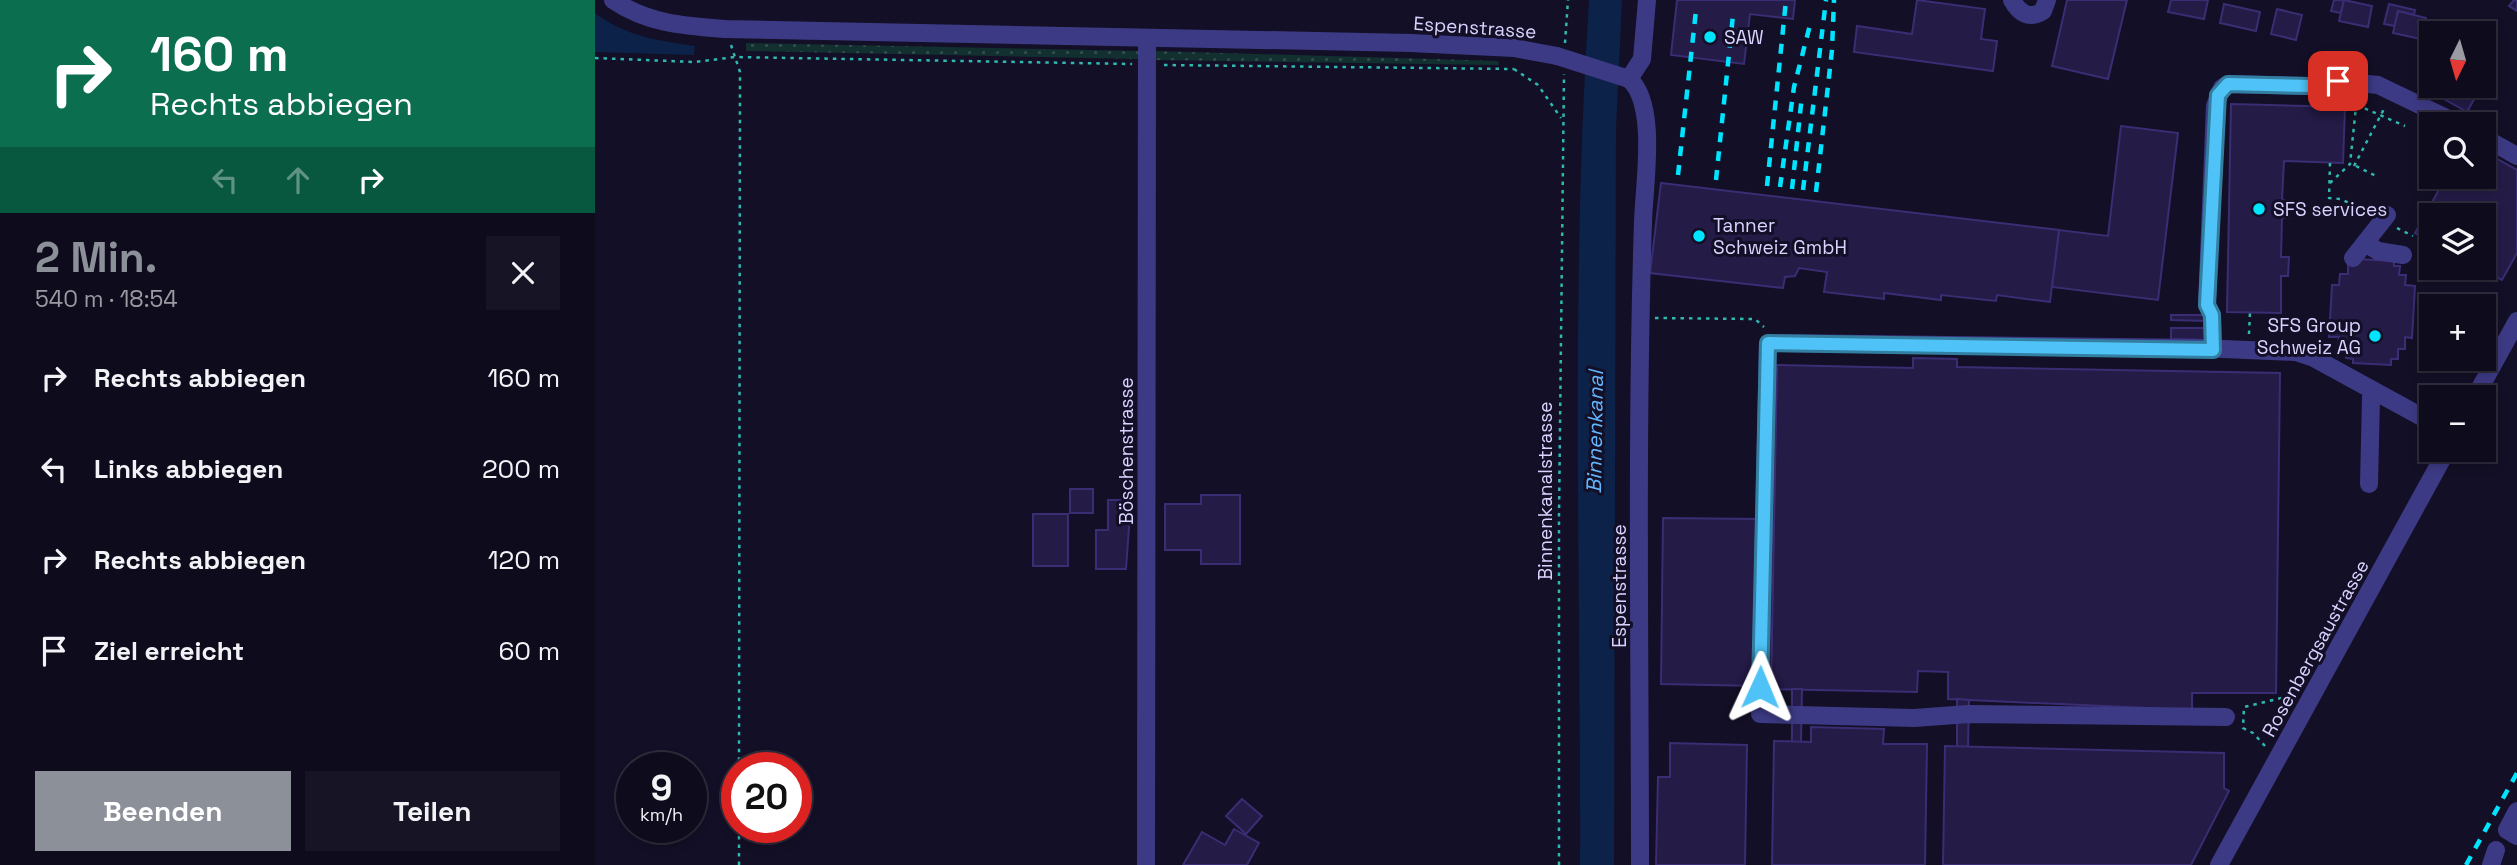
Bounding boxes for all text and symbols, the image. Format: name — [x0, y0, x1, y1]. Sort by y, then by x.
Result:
street label: Espenstrasse — [1413, 11, 1537, 44]
north arrow — [2419, 21, 2495, 98]
map controls — [2419, 21, 2496, 462]
text: 160 m — [150, 23, 288, 85]
place label: SAW — [1724, 25, 1764, 50]
icon: right — [35, 28, 126, 119]
marker: SAW — [1702, 29, 1718, 45]
pin — [2308, 51, 2368, 111]
icon: arrive — [2319, 62, 2357, 100]
text: Rechts abbiegen — [150, 84, 413, 124]
button: search — [2419, 112, 2496, 189]
icon: left — [206, 161, 244, 199]
icon: ahead — [279, 161, 317, 199]
icon: right — [352, 161, 390, 199]
place label: SFS services — [2273, 197, 2387, 222]
marker: SFS services — [2251, 201, 2267, 217]
button: layers — [2419, 203, 2496, 280]
place label: Tanner Schweiz GmbH — [1713, 213, 1847, 260]
marker: Tanner Schweiz GmbH — [1691, 228, 1707, 244]
text: 2 Min. — [35, 231, 157, 284]
button: close — [486, 236, 560, 310]
text: 540 m · 18:54 — [35, 284, 178, 314]
button: + — [2419, 294, 2496, 371]
place label: SFS Group Schweiz AG — [2257, 313, 2361, 360]
marker: SFS Group Schweiz AG — [2367, 328, 2383, 344]
icon: right — [35, 359, 73, 397]
text: Rechts abbiegen — [94, 361, 306, 395]
text: 160 m — [488, 361, 560, 395]
water label: Binnenkanal — [1580, 367, 1609, 494]
street label: Böschenstrasse — [1114, 377, 1139, 525]
button: − — [2419, 385, 2496, 462]
street label: Binnenkanalstrasse — [1533, 401, 1558, 581]
icon: left — [35, 450, 73, 488]
text: Links abbiegen — [94, 452, 283, 486]
text: 200 m — [482, 452, 560, 486]
street label: Espenstrasse — [1607, 524, 1632, 648]
icon: right — [35, 541, 73, 579]
text: Rechts abbiegen — [94, 543, 306, 577]
text: 120 m — [488, 543, 560, 577]
street label: Rosenbergsaustrasse — [2256, 555, 2375, 741]
icon: arrive — [35, 632, 73, 670]
text: Ziel erreicht — [94, 634, 244, 668]
text: 60 m — [498, 634, 560, 668]
position arrow — [1723, 650, 1797, 724]
speed limit sign: 20 — [721, 752, 812, 843]
text: 9 — [651, 766, 672, 810]
button: Beenden — [35, 771, 291, 851]
button: Teilen — [305, 771, 560, 851]
text: km/h — [640, 803, 683, 826]

